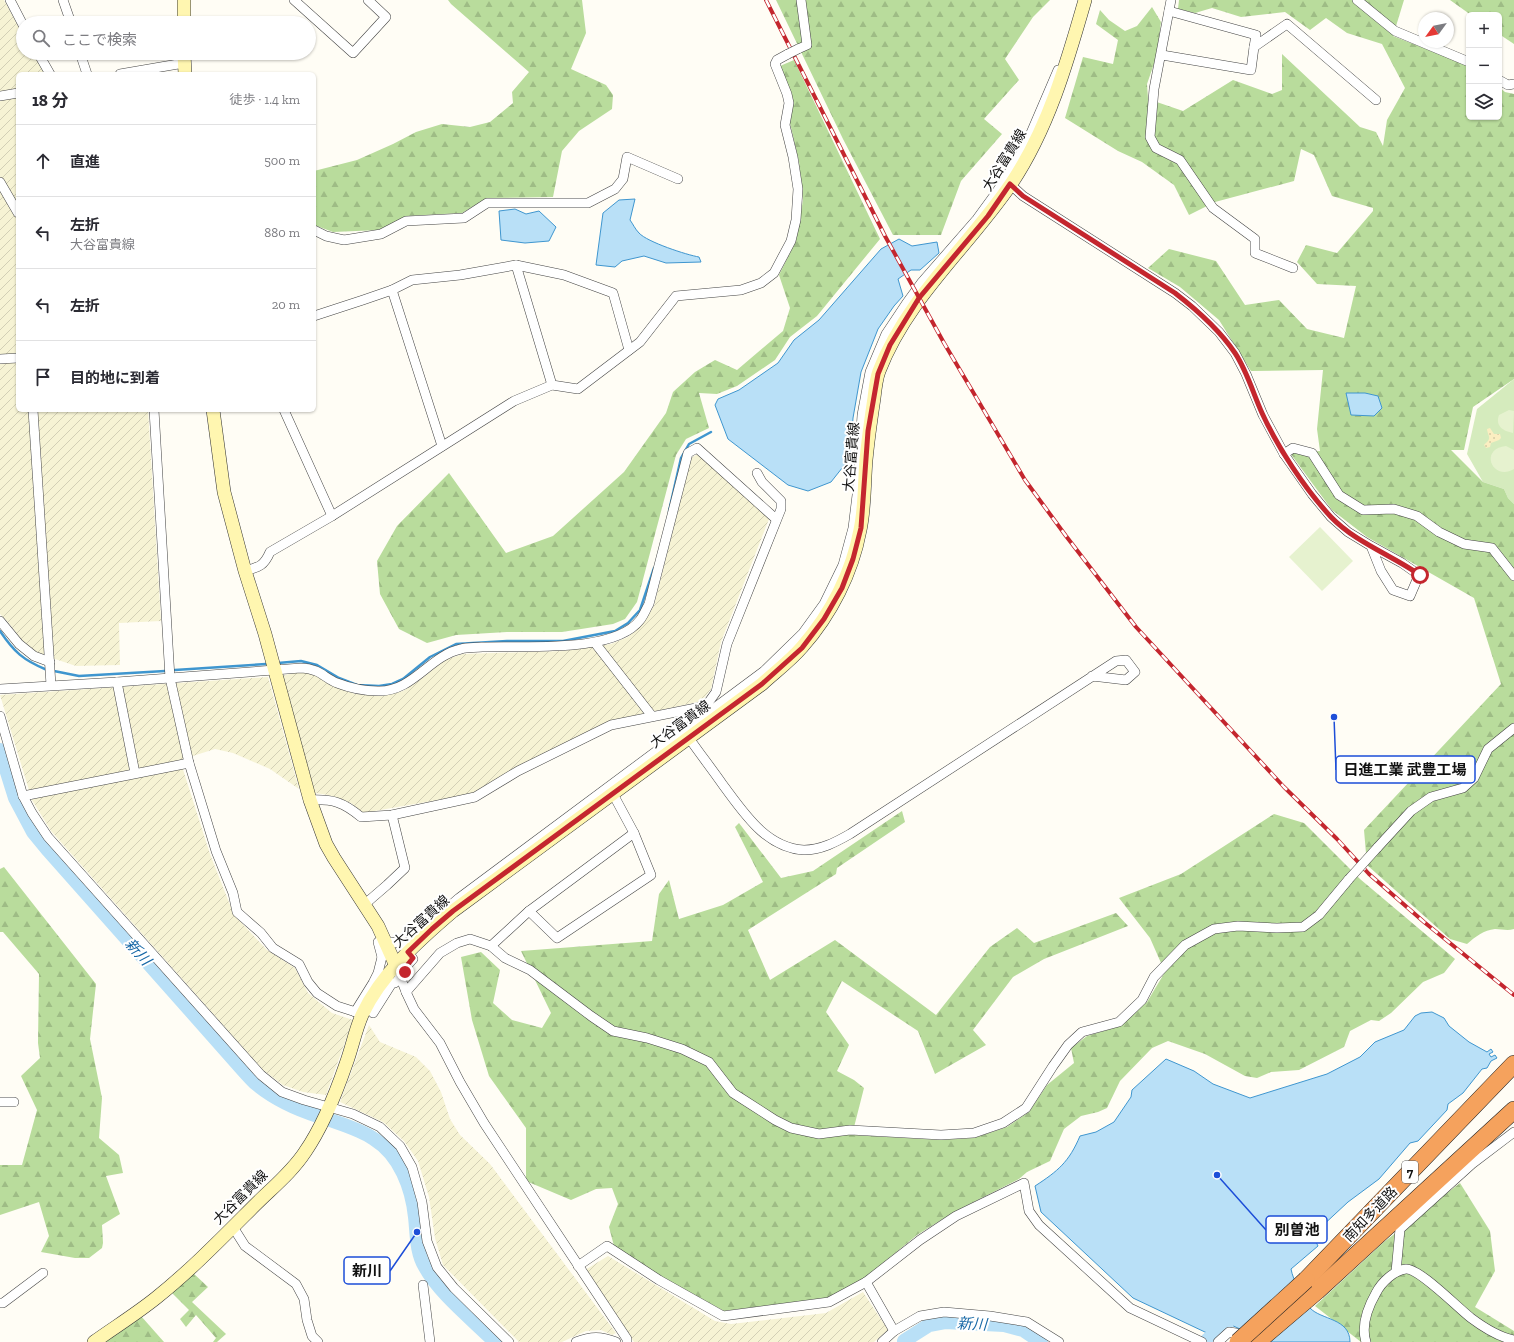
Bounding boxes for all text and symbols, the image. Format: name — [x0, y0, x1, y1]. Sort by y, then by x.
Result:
north arrow — [1418, 12, 1454, 48]
map controls — [1466, 12, 1502, 120]
button: + — [1466, 12, 1502, 48]
search box — [16, 16, 316, 60]
icon: search — [30, 27, 52, 49]
text: ここで検索 — [62, 31, 137, 49]
button: − — [1466, 48, 1502, 84]
button: layers — [1466, 84, 1502, 120]
text: 18 分 — [32, 90, 68, 110]
text: 徒歩 · 1.4 km — [230, 92, 300, 107]
street label: 大谷富貴線 — [979, 126, 1030, 194]
icon: ahead — [32, 150, 54, 172]
text: 直進 — [70, 153, 100, 171]
text: 500 m — [264, 153, 300, 168]
text: 左折 — [70, 216, 100, 234]
icon: left — [32, 222, 54, 244]
text: 880 m — [264, 225, 300, 240]
text: 大谷富貴線 — [70, 237, 135, 252]
icon: left — [32, 294, 54, 316]
text: 左折 — [70, 297, 100, 315]
text: 20 m — [272, 297, 300, 312]
icon: arrive — [32, 366, 54, 388]
text: 目的地に到着 — [70, 369, 160, 387]
street label: 大谷富貴線 — [840, 421, 863, 493]
route start — [1411, 566, 1429, 584]
street label: 大谷富貴線 — [647, 697, 714, 752]
callout: 日進工業 武豊工場 — [1336, 756, 1475, 783]
text: 日進工業 武豊工場 — [1344, 761, 1466, 779]
street label: 大谷富貴線 — [390, 892, 453, 951]
water label: 新川 — [121, 935, 156, 971]
route end — [396, 963, 414, 981]
road number: 7 — [1402, 1161, 1418, 1183]
street label: 大谷富貴線 — [210, 1167, 271, 1228]
street label: 南知多道路 — [1340, 1183, 1401, 1245]
callout: 別曽池 — [1266, 1216, 1327, 1243]
text: 別曽池 — [1274, 1221, 1320, 1239]
callout: 新川 — [344, 1257, 390, 1284]
text: 新川 — [352, 1262, 382, 1280]
water label: 新川 — [957, 1314, 989, 1334]

